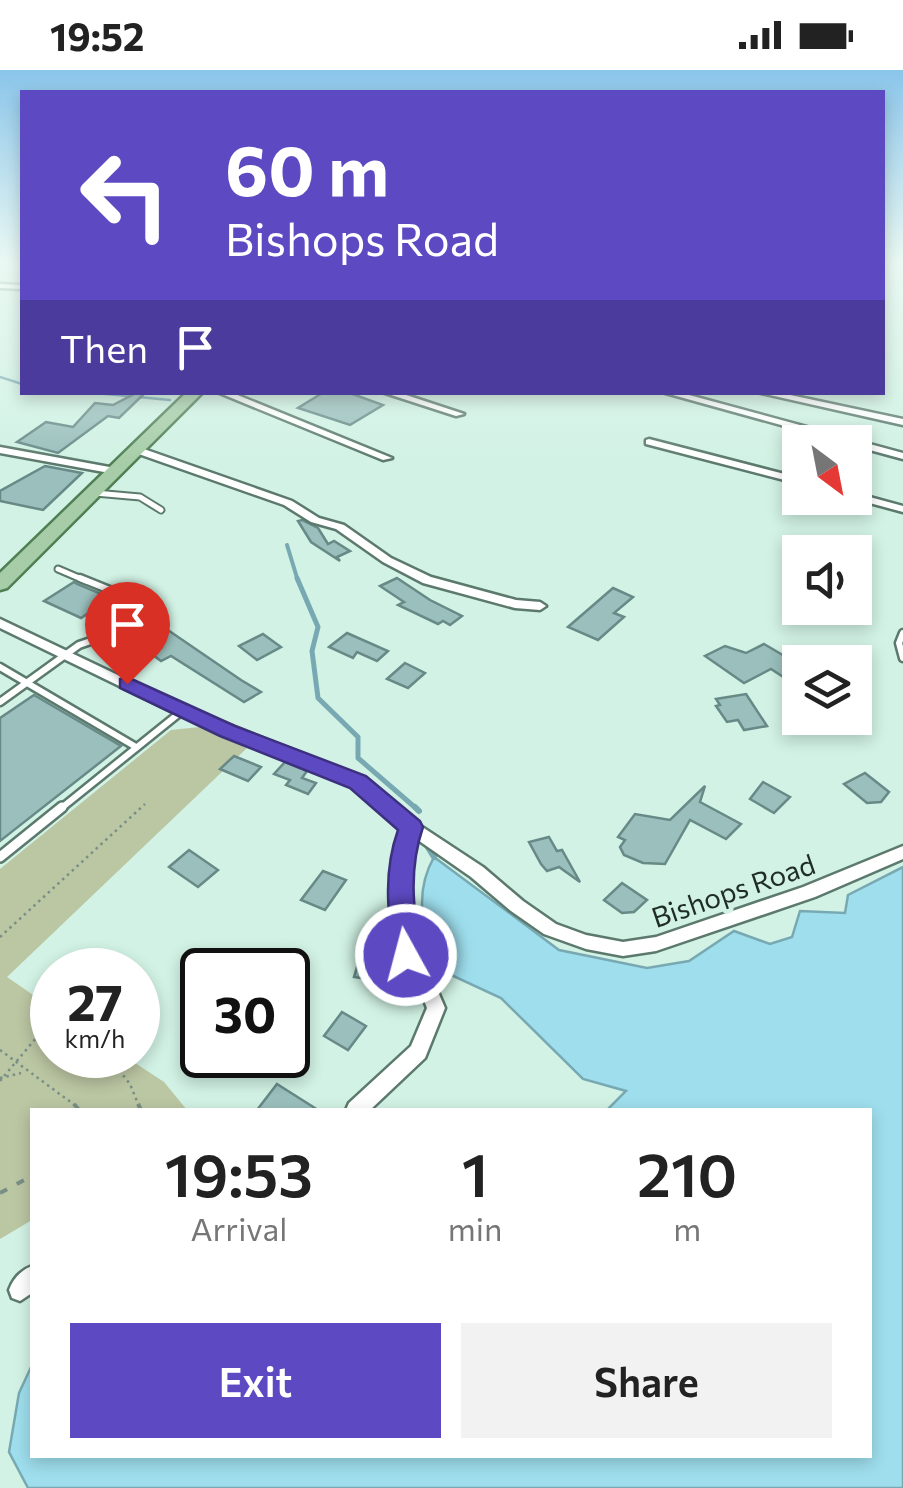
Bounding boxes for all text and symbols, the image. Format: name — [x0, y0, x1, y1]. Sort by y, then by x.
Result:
text: 19:52 — [50, 12, 144, 59]
text: 60 m — [225, 125, 389, 210]
icon: left — [60, 130, 190, 260]
text: Bishops Road — [225, 210, 499, 265]
icon: arrive — [168, 320, 223, 375]
text: Then — [60, 324, 148, 371]
north arrow — [782, 425, 872, 515]
map controls — [782, 425, 872, 735]
button: sound — [782, 535, 872, 625]
pin — [85, 582, 170, 685]
icon: arrive — [100, 597, 155, 652]
button: layers — [782, 645, 872, 735]
street label: Bishops Road — [647, 846, 819, 934]
position arrow — [354, 903, 458, 1007]
speed limit sign: 30 — [180, 948, 310, 1078]
text: 27 — [67, 970, 123, 1031]
text: km/h — [65, 1023, 125, 1053]
text: 19:53 — [165, 1136, 313, 1209]
text: 1 — [462, 1136, 488, 1209]
text: 210 — [637, 1136, 737, 1209]
text: Arrival — [190, 1208, 287, 1248]
text: min — [448, 1208, 502, 1248]
text: m — [673, 1208, 701, 1248]
button: Exit — [70, 1323, 441, 1438]
button: Share — [461, 1323, 832, 1438]

